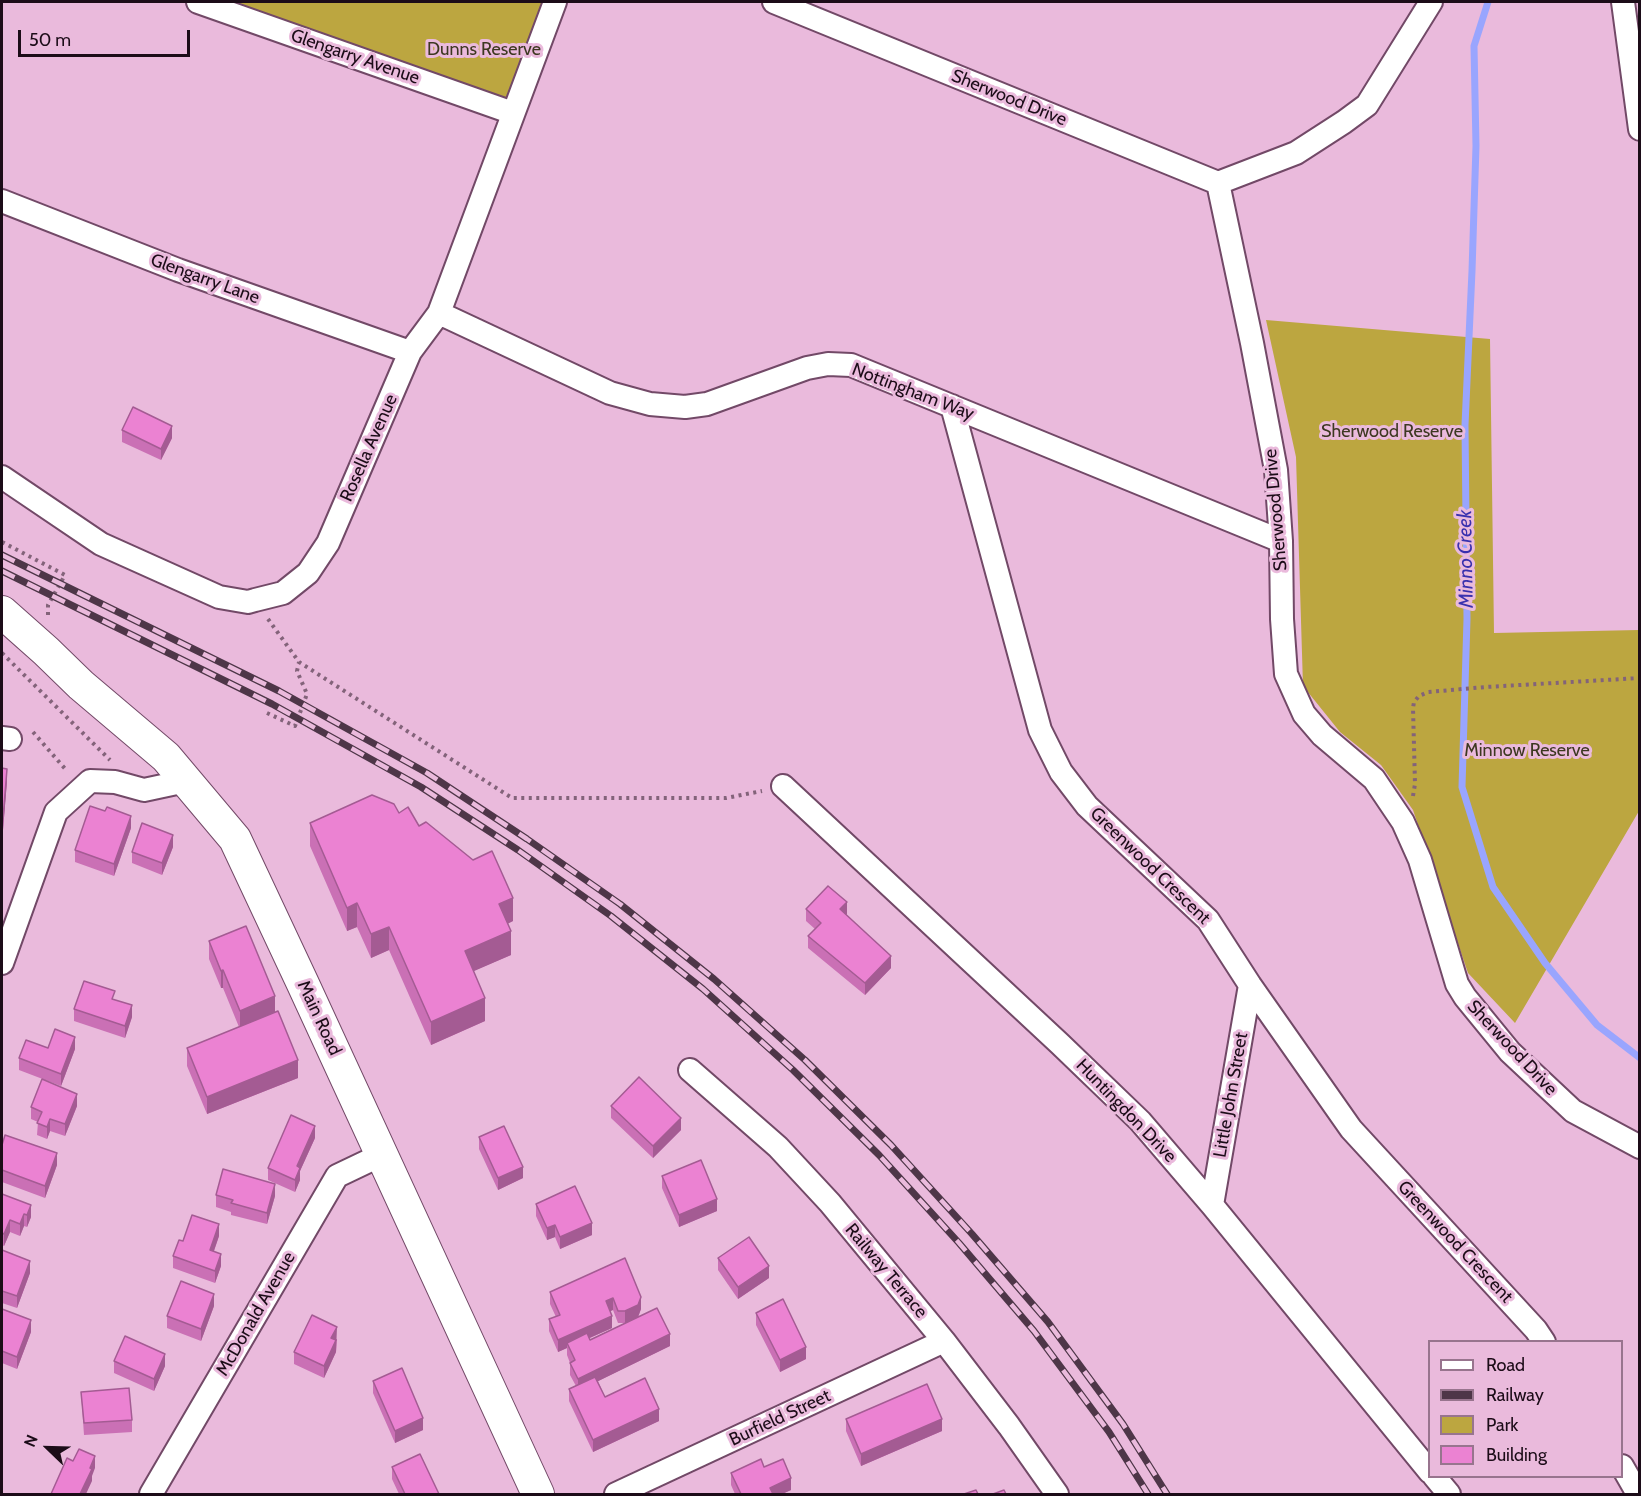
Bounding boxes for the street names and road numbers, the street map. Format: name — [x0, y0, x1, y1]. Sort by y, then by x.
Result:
street label: Glengarry Avenue — [288, 25, 422, 89]
street label: Sherwood Drive — [948, 65, 1070, 131]
street label: Glengarry Lane — [148, 249, 262, 309]
street label: Nottingham Way — [849, 359, 977, 425]
street label: Rosella Avenue — [336, 391, 402, 505]
street label: Sherwood Drive — [1260, 448, 1292, 572]
street label: Greenwood Crescent — [1085, 803, 1215, 929]
street label: Main Road — [292, 977, 346, 1059]
street label: Sherwood Drive — [1462, 996, 1562, 1100]
street label: Little John Street — [1209, 1031, 1253, 1159]
street label: Huntingdon Drive — [1071, 1055, 1181, 1167]
street label: Greenwood Crescent — [1393, 1177, 1517, 1307]
street label: Railway Terrace — [840, 1220, 932, 1322]
street label: McDonald Avenue — [212, 1248, 300, 1380]
street label: Burfield Street — [726, 1385, 834, 1451]

